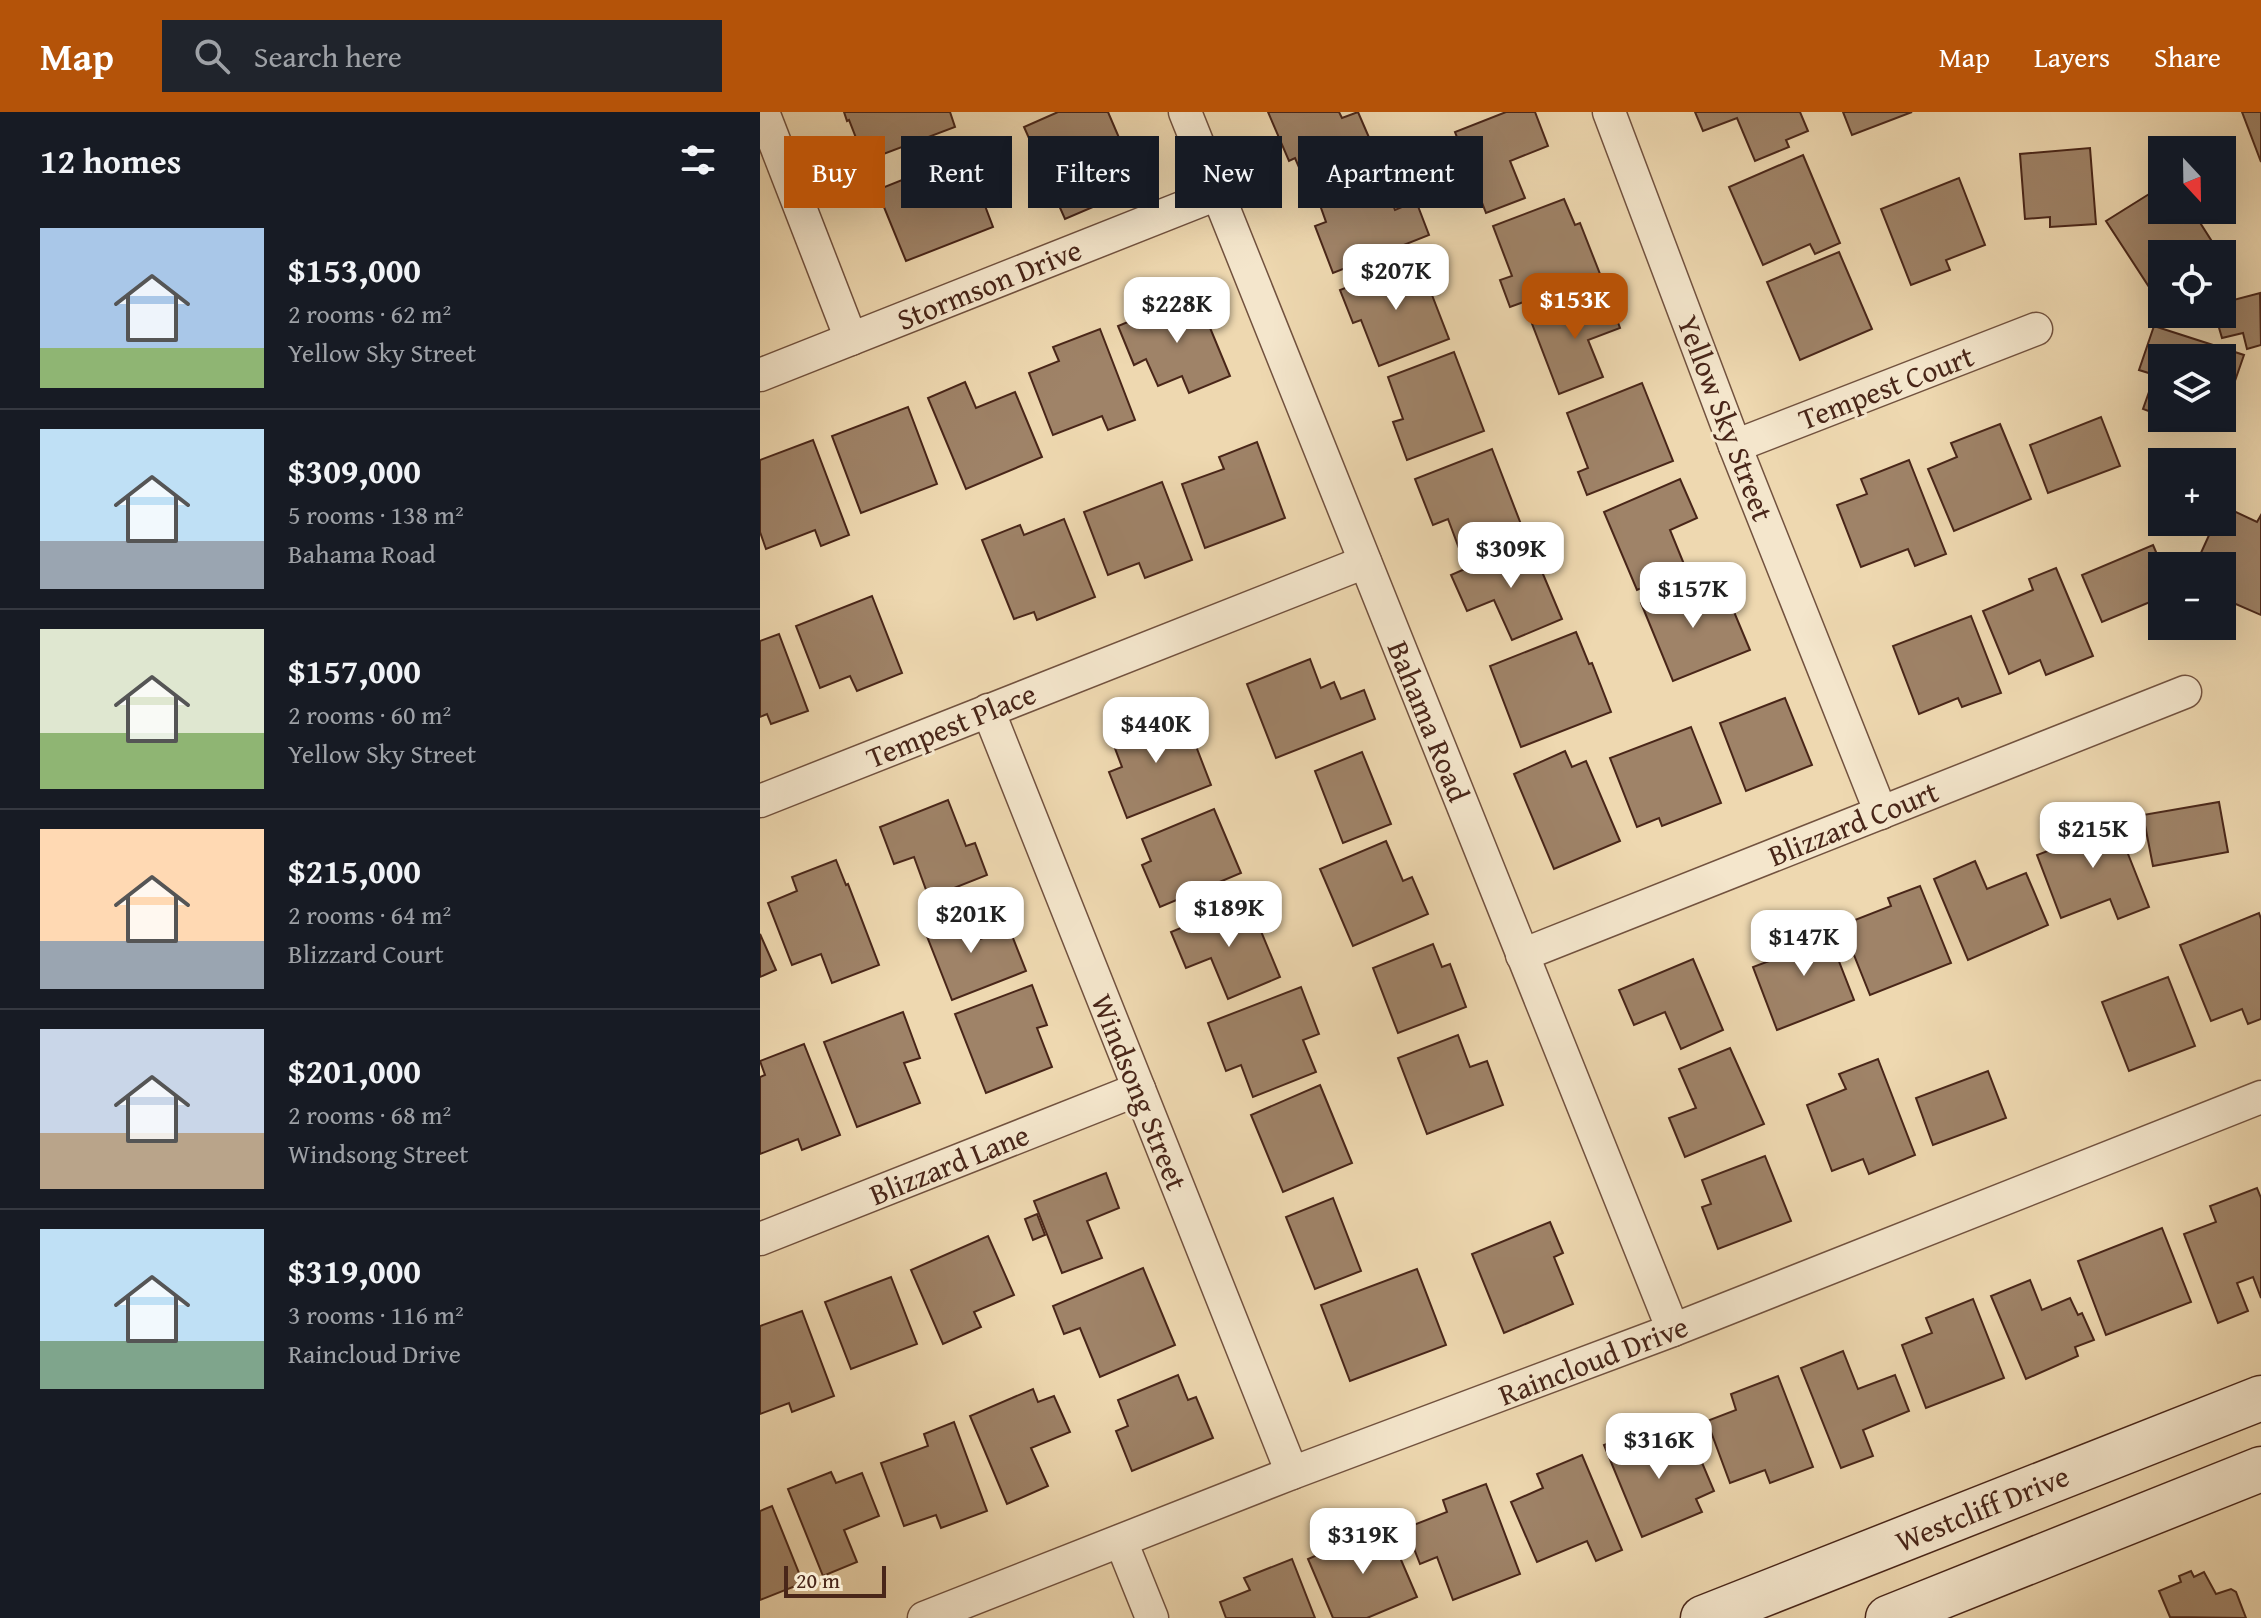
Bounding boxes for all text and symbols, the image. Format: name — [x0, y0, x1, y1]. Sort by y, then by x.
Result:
search box — [162, 20, 722, 92]
text: Map — [40, 28, 114, 84]
icon: search — [190, 34, 234, 78]
text: Search here — [254, 34, 402, 78]
text: Map — [1939, 36, 1990, 77]
text: Layers — [2034, 36, 2110, 77]
text: Share — [2154, 36, 2221, 77]
text: 12 homes — [40, 136, 181, 185]
chip: Buy — [784, 136, 885, 208]
chip: Rent — [901, 136, 1012, 208]
chip: Filters — [1028, 136, 1159, 208]
chip: New — [1175, 136, 1282, 208]
chip: Apartment — [1298, 136, 1483, 208]
north arrow — [2148, 136, 2236, 224]
map controls — [2148, 136, 2236, 640]
icon: filters — [676, 138, 720, 182]
street label: Stormson Drive — [890, 227, 1088, 341]
button: locate — [2148, 240, 2236, 328]
pin: $207K — [1340, 244, 1452, 312]
text: $153,000 — [288, 245, 421, 294]
text: $207K — [1361, 250, 1431, 289]
icon: home — [104, 260, 200, 356]
pin: $153K — [1519, 273, 1631, 341]
pin: $228K — [1121, 277, 1233, 345]
text: $153K — [1540, 279, 1610, 318]
text: $228K — [1142, 283, 1212, 322]
text: 2 rooms · 62 m² — [288, 294, 451, 333]
street label: Yellow Sky Street — [1667, 309, 1786, 528]
text: Yellow Sky Street — [288, 333, 476, 372]
street label: Tempest Court — [1792, 333, 1980, 441]
button: layers — [2148, 344, 2236, 432]
text: $309,000 — [288, 446, 421, 495]
button: + — [2148, 448, 2236, 536]
icon: home — [104, 461, 200, 557]
text: 5 rooms · 138 m² — [288, 495, 464, 534]
pin: $309K — [1455, 522, 1567, 590]
text: $309K — [1476, 528, 1546, 567]
text: Bahama Road — [288, 534, 436, 573]
button: − — [2148, 552, 2236, 640]
pin: $157K — [1637, 562, 1749, 630]
text: $157K — [1658, 568, 1728, 607]
street label: Bahama Road — [1377, 634, 1481, 808]
text: $157,000 — [288, 646, 421, 695]
icon: home — [104, 661, 200, 757]
street label: Tempest Place — [859, 671, 1043, 779]
text: 2 rooms · 60 m² — [288, 695, 451, 734]
pin: $440K — [1100, 697, 1212, 765]
text: $440K — [1121, 703, 1191, 742]
text: Yellow Sky Street — [288, 734, 476, 773]
street label: Blizzard Court — [1761, 769, 1945, 877]
pin: $215K — [2037, 802, 2149, 870]
text: $215K — [2058, 808, 2128, 847]
text: $215,000 — [288, 846, 421, 895]
icon: home — [104, 861, 200, 957]
pin: $189K — [1173, 881, 1285, 949]
pin: $201K — [915, 887, 1027, 955]
text: $189K — [1194, 887, 1264, 926]
text: $201K — [936, 893, 1006, 932]
text: 2 rooms · 64 m² — [288, 895, 451, 934]
pin: $147K — [1748, 910, 1860, 978]
text: $147K — [1769, 916, 1839, 955]
text: Blizzard Court — [288, 934, 444, 973]
street label: Windsong Street — [1081, 987, 1200, 1197]
text: $201,000 — [288, 1046, 421, 1095]
icon: home — [104, 1061, 200, 1157]
text: 2 rooms · 68 m² — [288, 1095, 451, 1134]
street label: Blizzard Lane — [863, 1112, 1035, 1216]
text: Windsong Street — [288, 1134, 469, 1173]
text: $319,000 — [288, 1246, 421, 1295]
icon: home — [104, 1261, 200, 1357]
text: 3 rooms · 116 m² — [288, 1295, 464, 1334]
street label: Raincloud Drive — [1492, 1304, 1694, 1416]
text: Raincloud Drive — [288, 1334, 461, 1373]
pin: $316K — [1603, 1413, 1715, 1481]
text: $316K — [1624, 1419, 1694, 1458]
street label: Westcliff Drive — [1889, 1453, 2075, 1563]
pin: $319K — [1307, 1508, 1419, 1576]
text: $319K — [1328, 1514, 1398, 1553]
scale bar — [784, 1562, 886, 1598]
text: 20 m — [796, 1564, 840, 1596]

